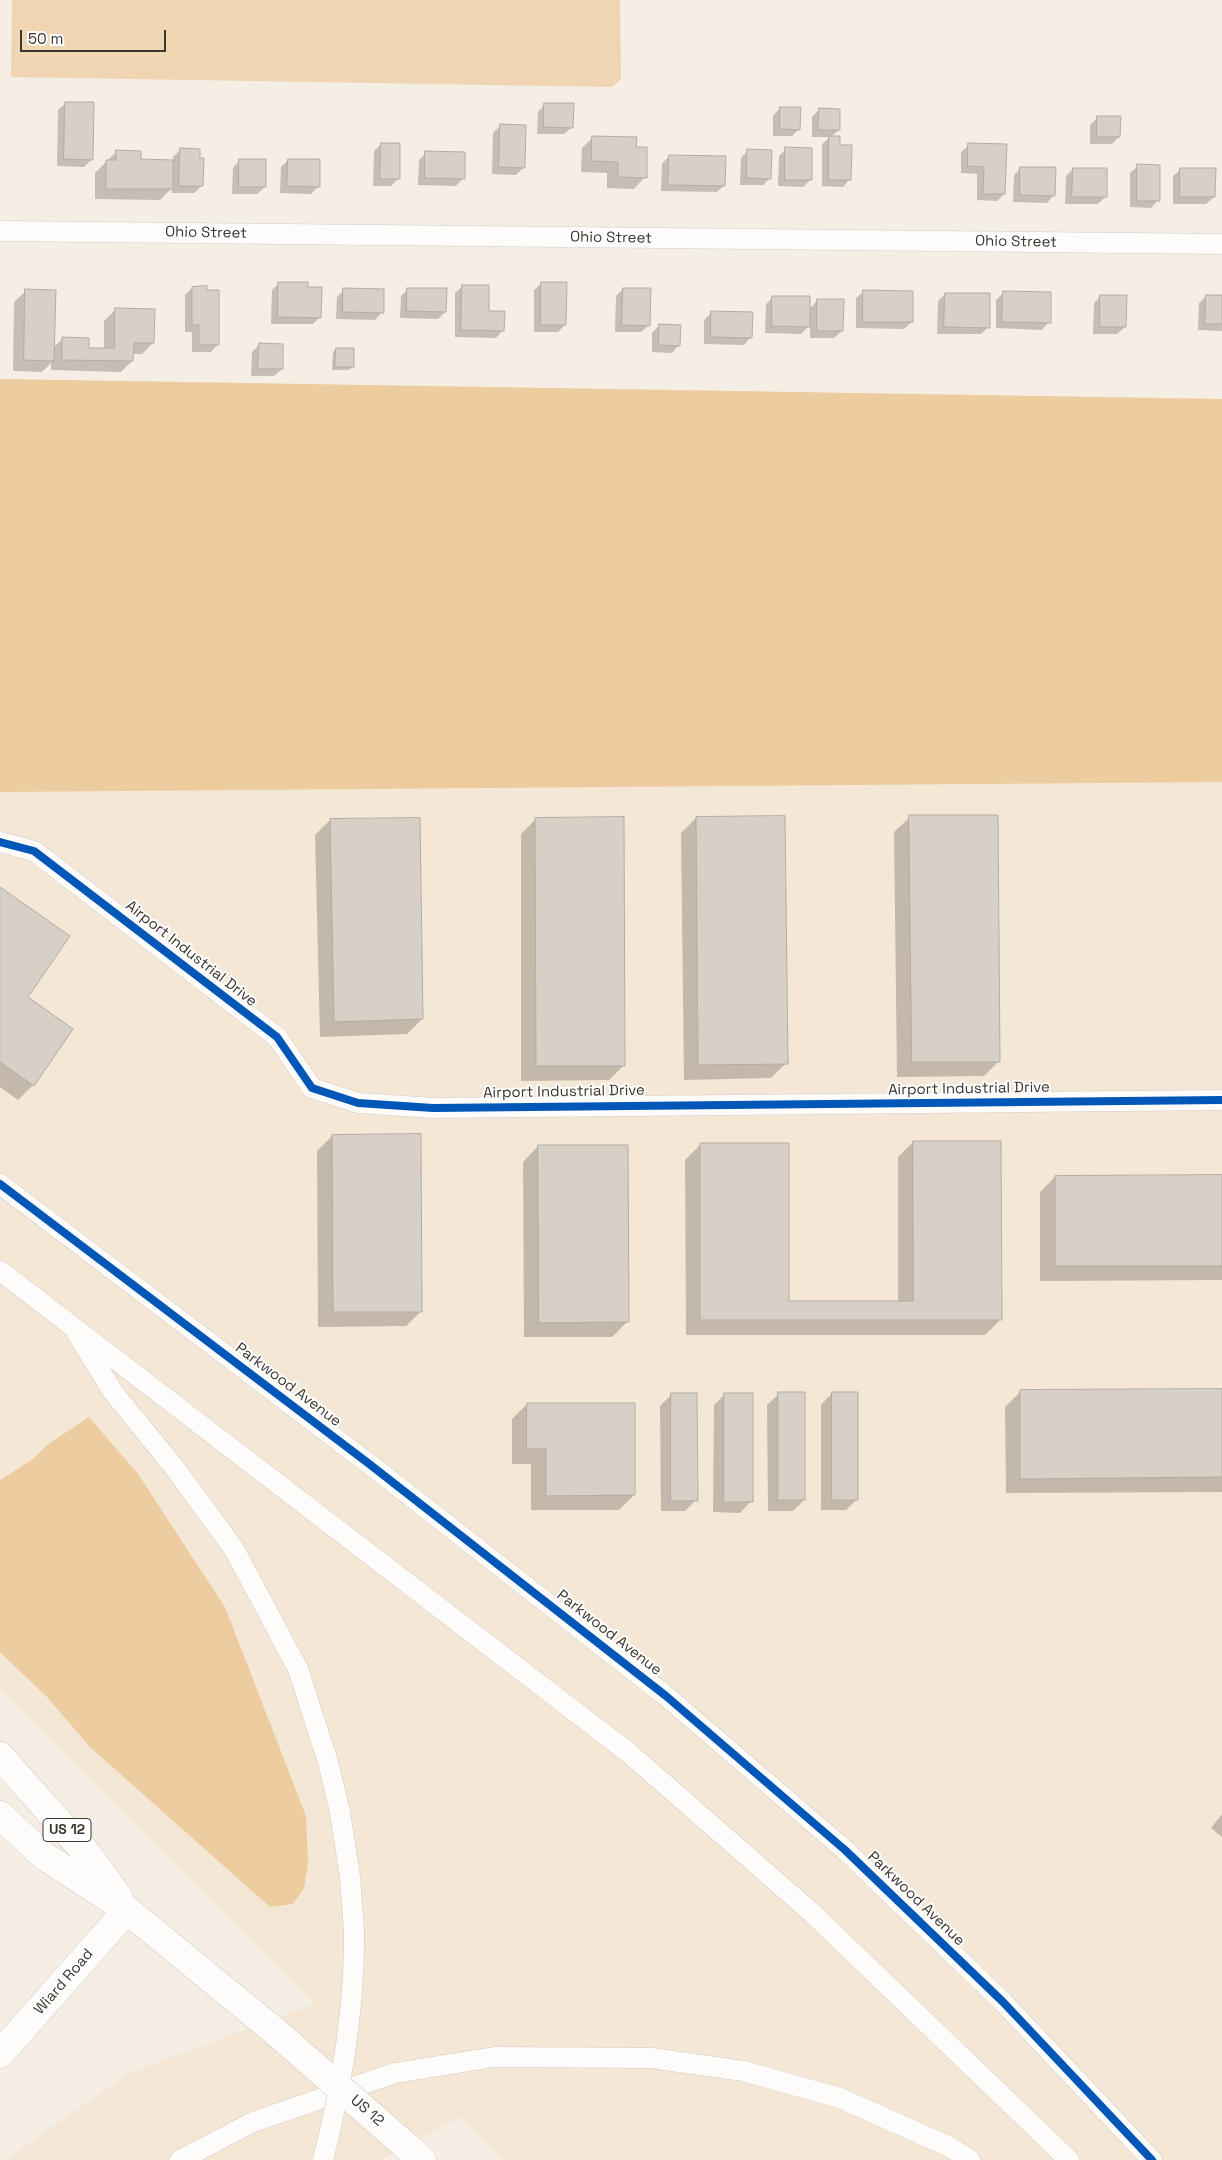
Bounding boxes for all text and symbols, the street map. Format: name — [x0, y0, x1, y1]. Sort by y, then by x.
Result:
scale bar — [22, 20, 169, 52]
text: 50 m — [28, 29, 63, 48]
street label: Ohio Street — [165, 223, 247, 243]
street label: Ohio Street — [570, 228, 652, 248]
street label: Ohio Street — [975, 232, 1057, 252]
street label: Airport Industrial Drive — [122, 897, 260, 1011]
street label: Airport Industrial Drive — [888, 1079, 1050, 1099]
street label: Airport Industrial Drive — [483, 1082, 645, 1102]
street label: Parkwood Avenue — [231, 1339, 345, 1431]
street label: Parkwood Avenue — [553, 1586, 665, 1680]
road number: US 12 — [43, 1818, 91, 1842]
street label: Parkwood Avenue — [864, 1848, 968, 1950]
street label: Wiard Road — [31, 1945, 97, 2019]
street label: US 12 — [347, 2092, 387, 2130]

